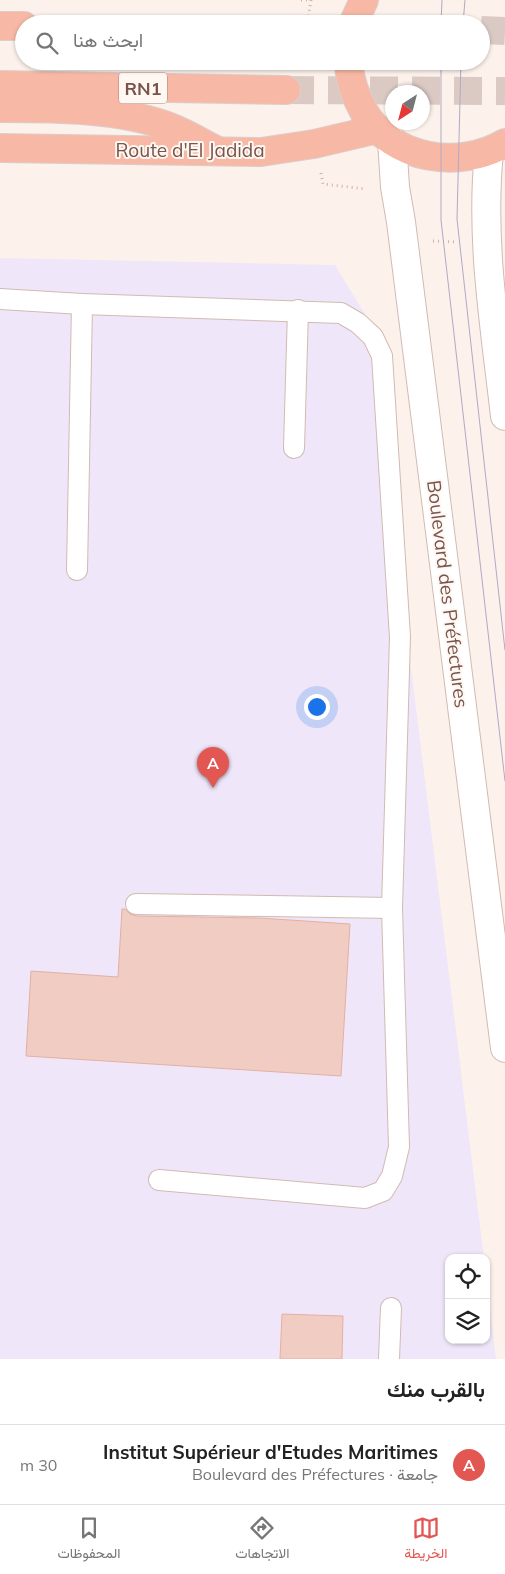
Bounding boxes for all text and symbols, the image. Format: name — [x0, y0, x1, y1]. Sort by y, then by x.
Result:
search box — [15, 15, 490, 70]
text: ابحث هنا — [73, 28, 143, 52]
icon: search — [33, 29, 61, 57]
road number: RN1 — [119, 73, 167, 104]
north arrow — [385, 85, 430, 130]
street label: Route d'El Jadida — [115, 138, 265, 162]
street label: Boulevard des Préfectures — [422, 479, 474, 709]
your location — [304, 694, 330, 720]
pin: A — [197, 747, 229, 788]
map controls — [445, 1254, 490, 1344]
button: locate — [445, 1254, 490, 1299]
button: layers — [445, 1299, 490, 1344]
text: بالقرب منك — [387, 1376, 485, 1402]
text: Institut Supérieur d'Etudes Maritimes — [103, 1440, 438, 1464]
text: 30 m — [20, 1455, 57, 1475]
text: A — [463, 1455, 475, 1475]
text: جامعة · Boulevard des Préfectures — [192, 1464, 438, 1484]
tab: المحفوظات — [57, 1514, 120, 1566]
tab: الاتجاهات — [235, 1514, 290, 1566]
tab: الخريطة — [404, 1514, 448, 1566]

